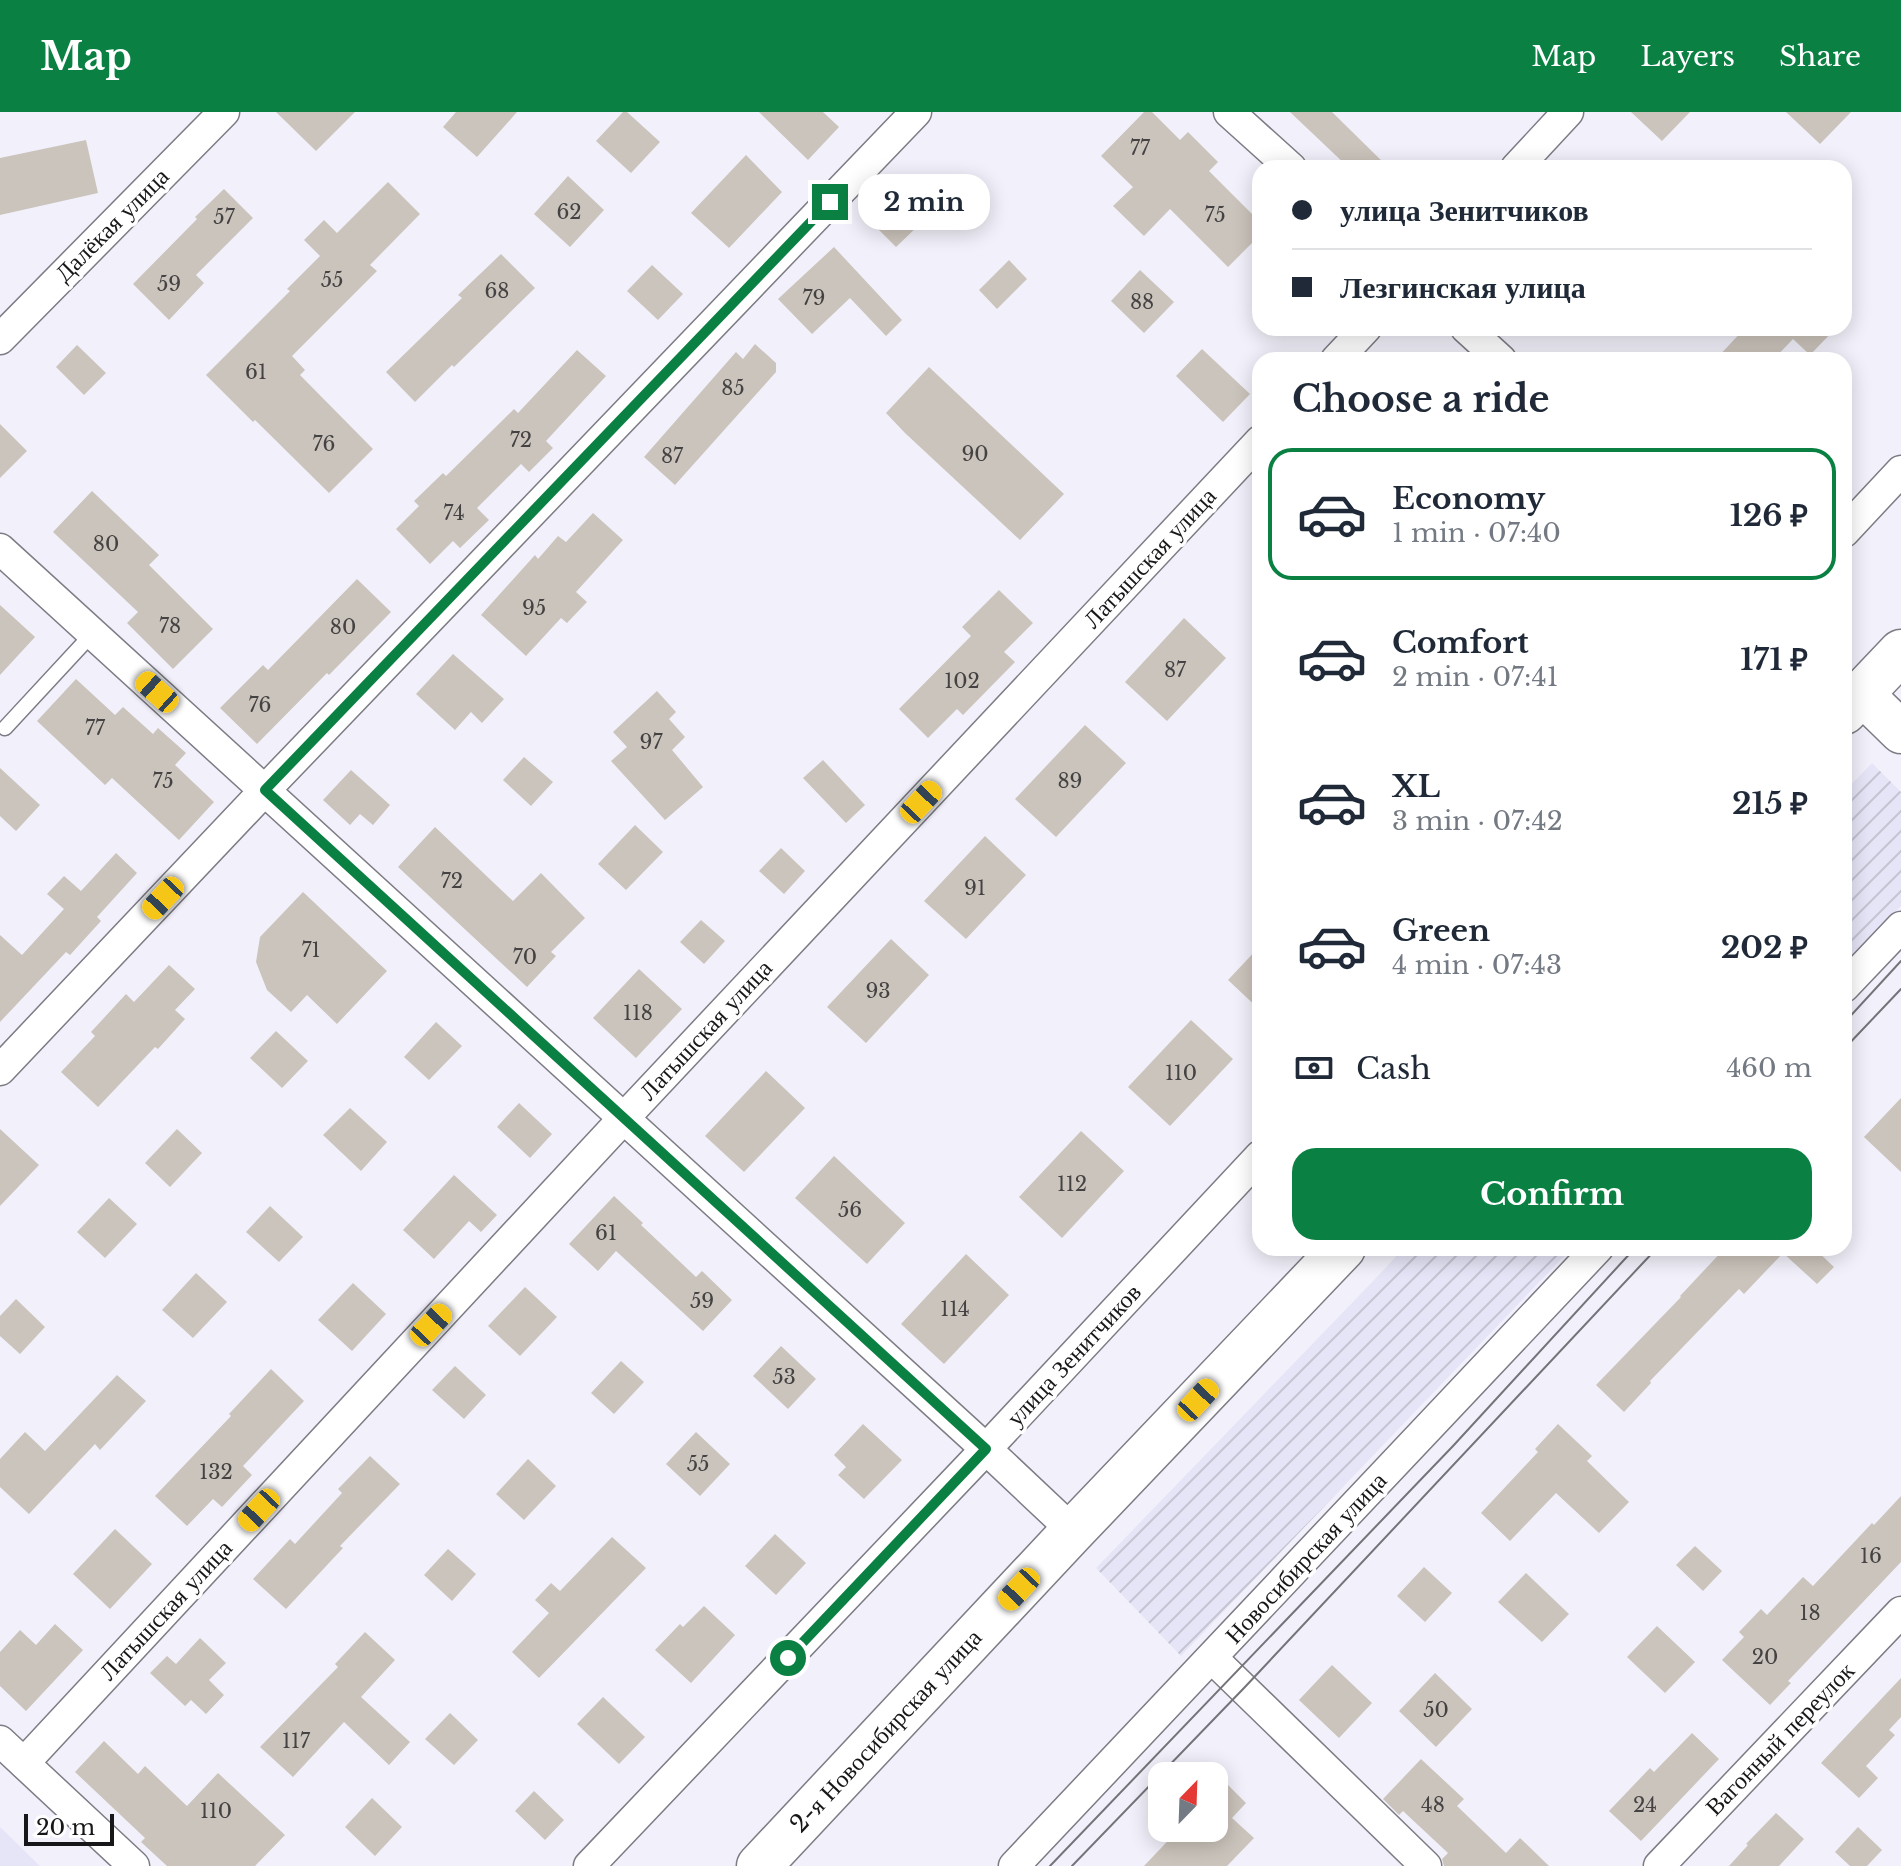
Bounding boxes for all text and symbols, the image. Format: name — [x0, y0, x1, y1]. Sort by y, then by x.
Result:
text: Map — [40, 33, 132, 80]
text: Map — [1531, 39, 1596, 74]
text: Layers — [1640, 39, 1735, 74]
text: Share — [1779, 39, 1861, 74]
house number: 77 — [1130, 136, 1151, 160]
street label: Далёкая улица — [49, 161, 175, 288]
callout: 2 min — [858, 174, 990, 230]
route end — [812, 184, 848, 220]
text: 2 min — [884, 186, 964, 218]
text: улица Зенитчиков — [1340, 192, 1589, 229]
house number: 62 — [556, 200, 582, 224]
house number: 75 — [1204, 203, 1226, 227]
house number: 57 — [213, 205, 236, 229]
house number: 55 — [321, 268, 343, 292]
text: Лезгинская улица — [1340, 269, 1586, 306]
house number: 59 — [157, 272, 181, 296]
house number: 68 — [485, 279, 509, 303]
house number: 79 — [803, 286, 825, 310]
house number: 88 — [1130, 290, 1154, 314]
house number: 61 — [245, 360, 267, 384]
house number: 85 — [721, 376, 745, 400]
text: Choose a ride — [1292, 377, 1549, 422]
house number: 72 — [510, 428, 532, 452]
house number: 76 — [313, 432, 335, 456]
house number: 90 — [961, 442, 989, 466]
house number: 87 — [661, 444, 684, 468]
icon: car — [1296, 478, 1368, 550]
text: Economy — [1392, 480, 1545, 517]
street label: Латышская улица — [1077, 481, 1222, 634]
text: 126 ₽ — [1730, 497, 1808, 534]
house number: 74 — [443, 501, 465, 525]
text: 1 min · 07:40 — [1392, 517, 1561, 549]
house number: 80 — [93, 532, 119, 556]
house number: 95 — [522, 596, 546, 620]
house number: 78 — [159, 614, 181, 638]
house number: 80 — [330, 615, 356, 639]
icon: car — [1296, 622, 1368, 694]
text: Comfort — [1392, 624, 1529, 661]
text: 171 ₽ — [1740, 641, 1808, 678]
house number: 87 — [1164, 658, 1187, 682]
text: 2 min · 07:41 — [1392, 661, 1558, 693]
car — [131, 667, 183, 717]
house number: 102 — [944, 669, 980, 693]
house number: 76 — [249, 693, 271, 717]
house number: 77 — [85, 716, 106, 740]
house number: 97 — [640, 730, 663, 754]
icon: car — [1296, 766, 1368, 838]
text: XL — [1392, 768, 1440, 805]
house number: 75 — [152, 769, 174, 793]
house number: 89 — [1058, 769, 1082, 793]
car — [896, 776, 946, 828]
text: 215 ₽ — [1732, 785, 1808, 822]
text: 3 min · 07:42 — [1392, 805, 1563, 837]
house number: 72 — [441, 869, 463, 893]
car — [138, 872, 188, 924]
house number: 91 — [964, 876, 986, 900]
icon: car — [1296, 910, 1368, 982]
text: Green — [1392, 912, 1490, 949]
text: 202 ₽ — [1721, 929, 1808, 966]
house number: 71 — [302, 938, 320, 962]
house number: 70 — [513, 945, 537, 969]
text: 4 min · 07:43 — [1392, 949, 1562, 981]
street label: Латышская улица — [633, 953, 778, 1106]
house number: 93 — [865, 979, 891, 1003]
house number: 118 — [623, 1001, 653, 1025]
icon: cash — [1292, 1046, 1336, 1090]
text: Cash — [1356, 1050, 1431, 1087]
text: 460 m — [1726, 1052, 1812, 1084]
house number: 110 — [1165, 1061, 1197, 1085]
button: Confirm — [1292, 1148, 1812, 1240]
house number: 112 — [1057, 1172, 1087, 1196]
house number: 56 — [838, 1198, 862, 1222]
house number: 61 — [595, 1221, 617, 1245]
street label: улица Зенитчиков — [1000, 1278, 1147, 1432]
house number: 59 — [690, 1289, 714, 1313]
house number: 114 — [940, 1297, 970, 1321]
car — [406, 1299, 456, 1351]
house number: 53 — [772, 1365, 796, 1389]
car — [1173, 1374, 1223, 1426]
house number: 55 — [687, 1452, 709, 1476]
house number: 132 — [199, 1460, 233, 1484]
street label: Новосибирская улица — [1219, 1466, 1393, 1649]
car — [234, 1484, 284, 1536]
street label: Латышская улица — [93, 1533, 238, 1686]
house number: 16 — [1860, 1544, 1882, 1568]
car — [994, 1563, 1044, 1615]
house number: 18 — [1799, 1601, 1821, 1625]
street label: 2-я Новосибирская улица — [784, 1623, 988, 1838]
route start — [770, 1640, 806, 1676]
house number: 20 — [1752, 1645, 1778, 1669]
street label: Вагонный переулок — [1699, 1656, 1860, 1821]
house number: 50 — [1423, 1698, 1449, 1722]
house number: 117 — [282, 1729, 311, 1753]
north arrow — [1148, 1762, 1228, 1842]
map controls — [1148, 1762, 1228, 1842]
house number: 48 — [1421, 1793, 1445, 1817]
house number: 24 — [1633, 1793, 1657, 1817]
house number: 110 — [200, 1799, 232, 1823]
scale bar — [24, 1810, 114, 1846]
text: 20 m — [36, 1814, 95, 1841]

